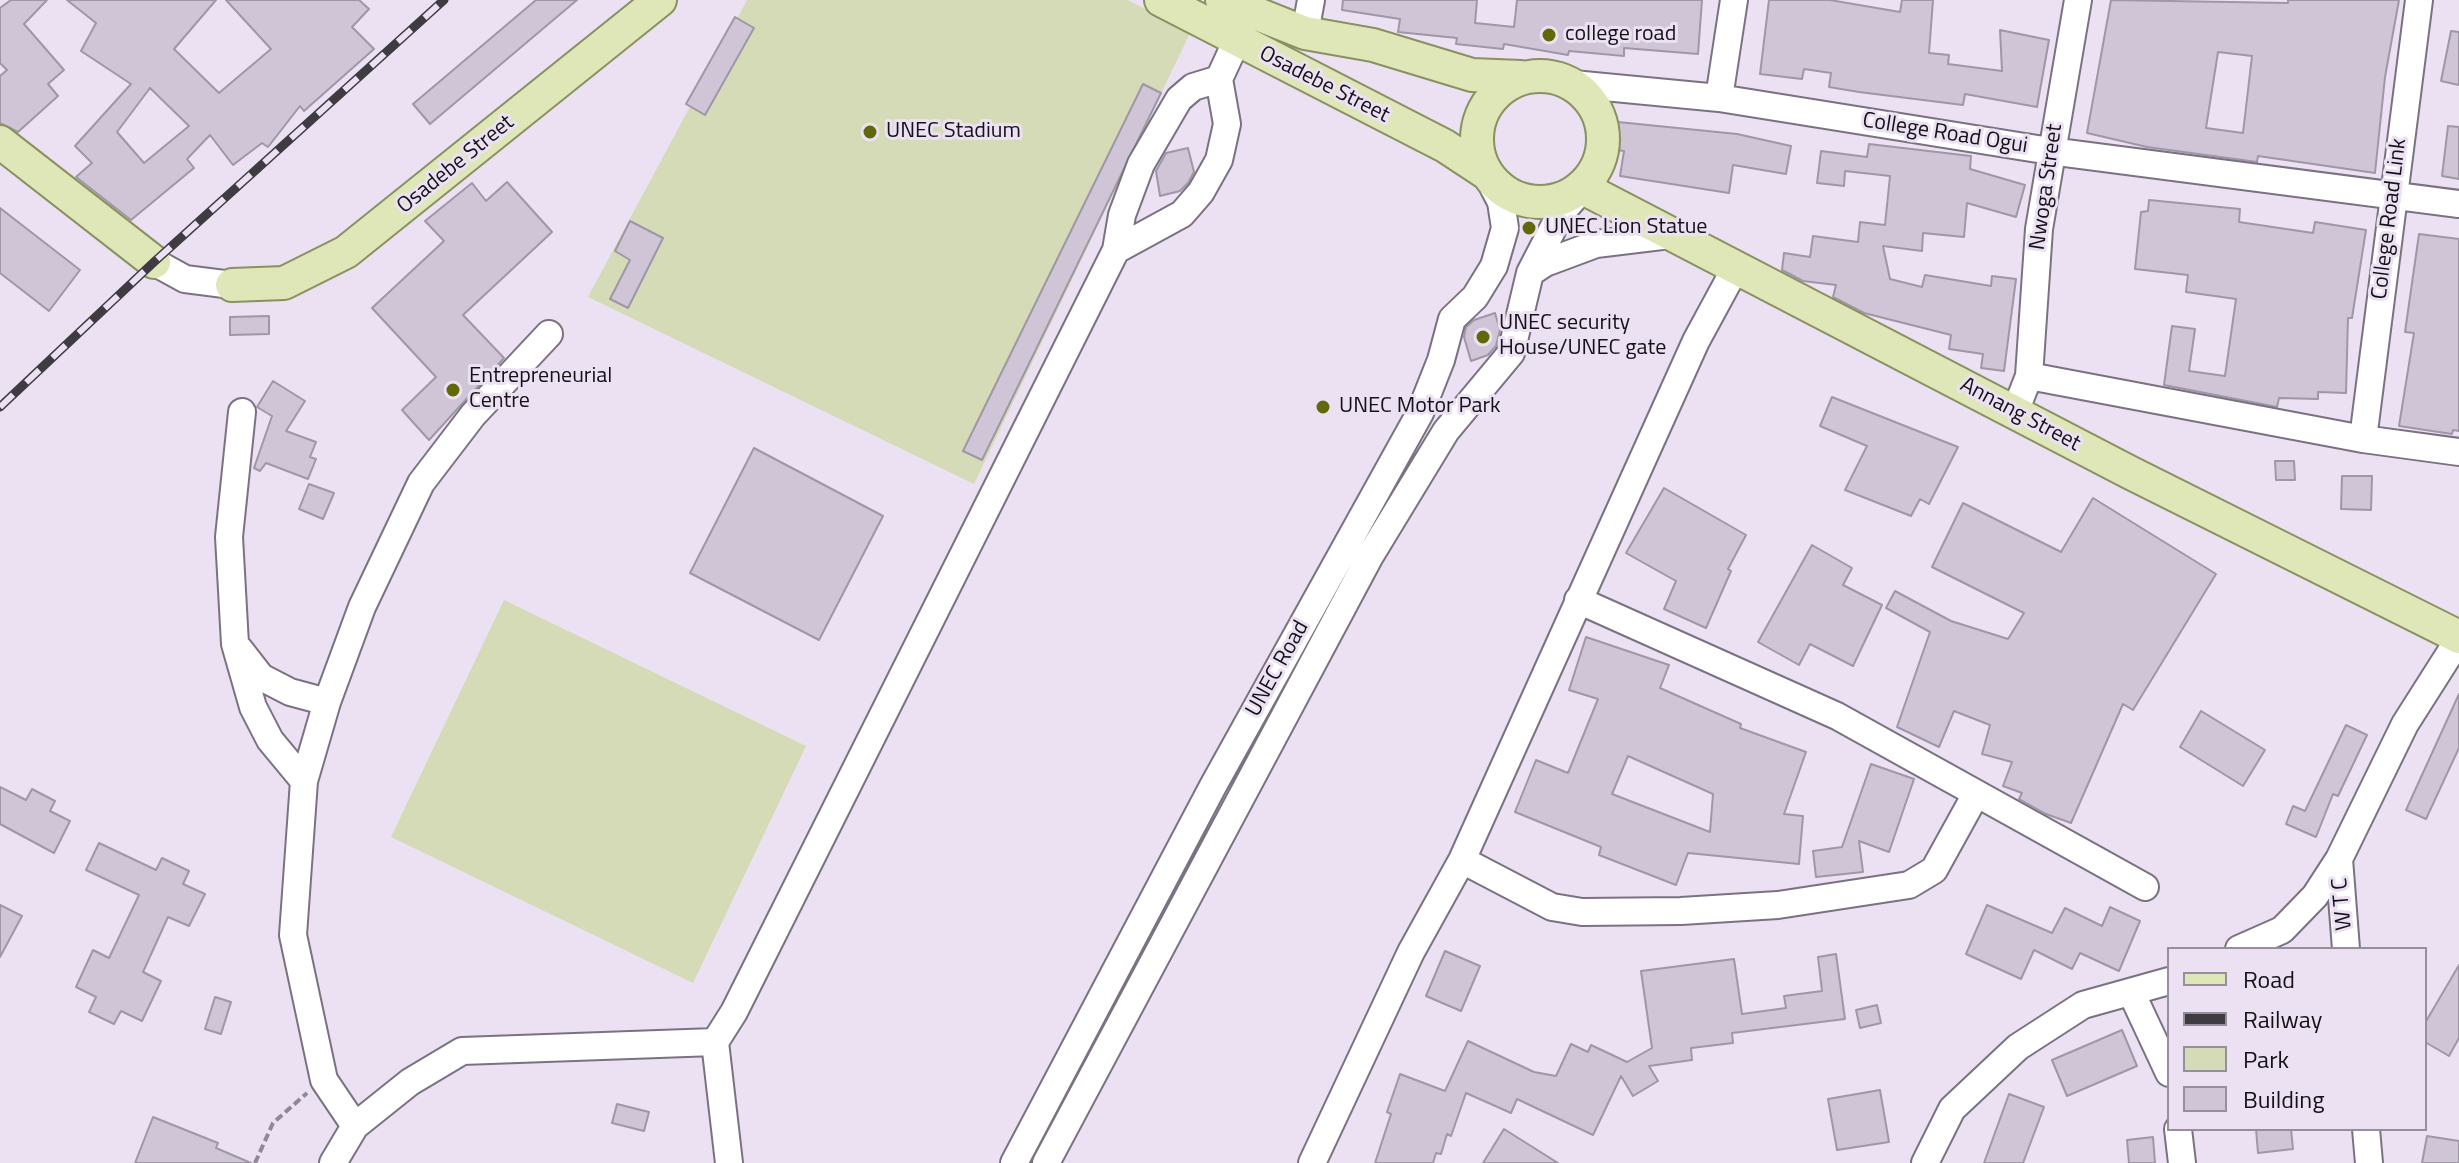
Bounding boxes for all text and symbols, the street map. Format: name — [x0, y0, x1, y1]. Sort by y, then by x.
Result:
place label: college road — [1565, 22, 1676, 48]
marker: college road — [1540, 26, 1558, 44]
street label: Osadebe Street — [1254, 41, 1394, 129]
street label: College Road Ogui — [1861, 108, 2029, 160]
street label: Osadebe Street — [392, 110, 520, 220]
place label: UNEC Stadium — [886, 119, 1021, 145]
street label: Nwoga Street — [2025, 122, 2069, 252]
marker: UNEC Stadium — [861, 123, 879, 141]
street label: College Road Link — [2367, 137, 2413, 301]
place label: UNEC Lion Statue — [1545, 215, 1707, 241]
marker: UNEC Lion Statue — [1520, 219, 1538, 237]
place label: UNEC security House/UNEC gate — [1499, 311, 1666, 362]
marker: UNEC security House/UNEC gate — [1474, 328, 1492, 346]
place label: Entrepreneurial Centre — [469, 364, 612, 416]
street label: Annang Street — [1955, 372, 2085, 458]
marker: Entrepreneurial Centre — [444, 381, 462, 399]
place label: UNEC Motor Park — [1339, 394, 1501, 420]
marker: UNEC Motor Park — [1314, 398, 1332, 416]
street label: UNEC Road — [1241, 616, 1315, 722]
street label: W T C — [2328, 877, 2358, 931]
legend — [2167, 947, 2427, 1131]
text: Road — [2243, 961, 2295, 997]
text: Railway — [2243, 1001, 2322, 1037]
text: Park — [2243, 1041, 2289, 1077]
text: Building — [2243, 1081, 2325, 1117]

